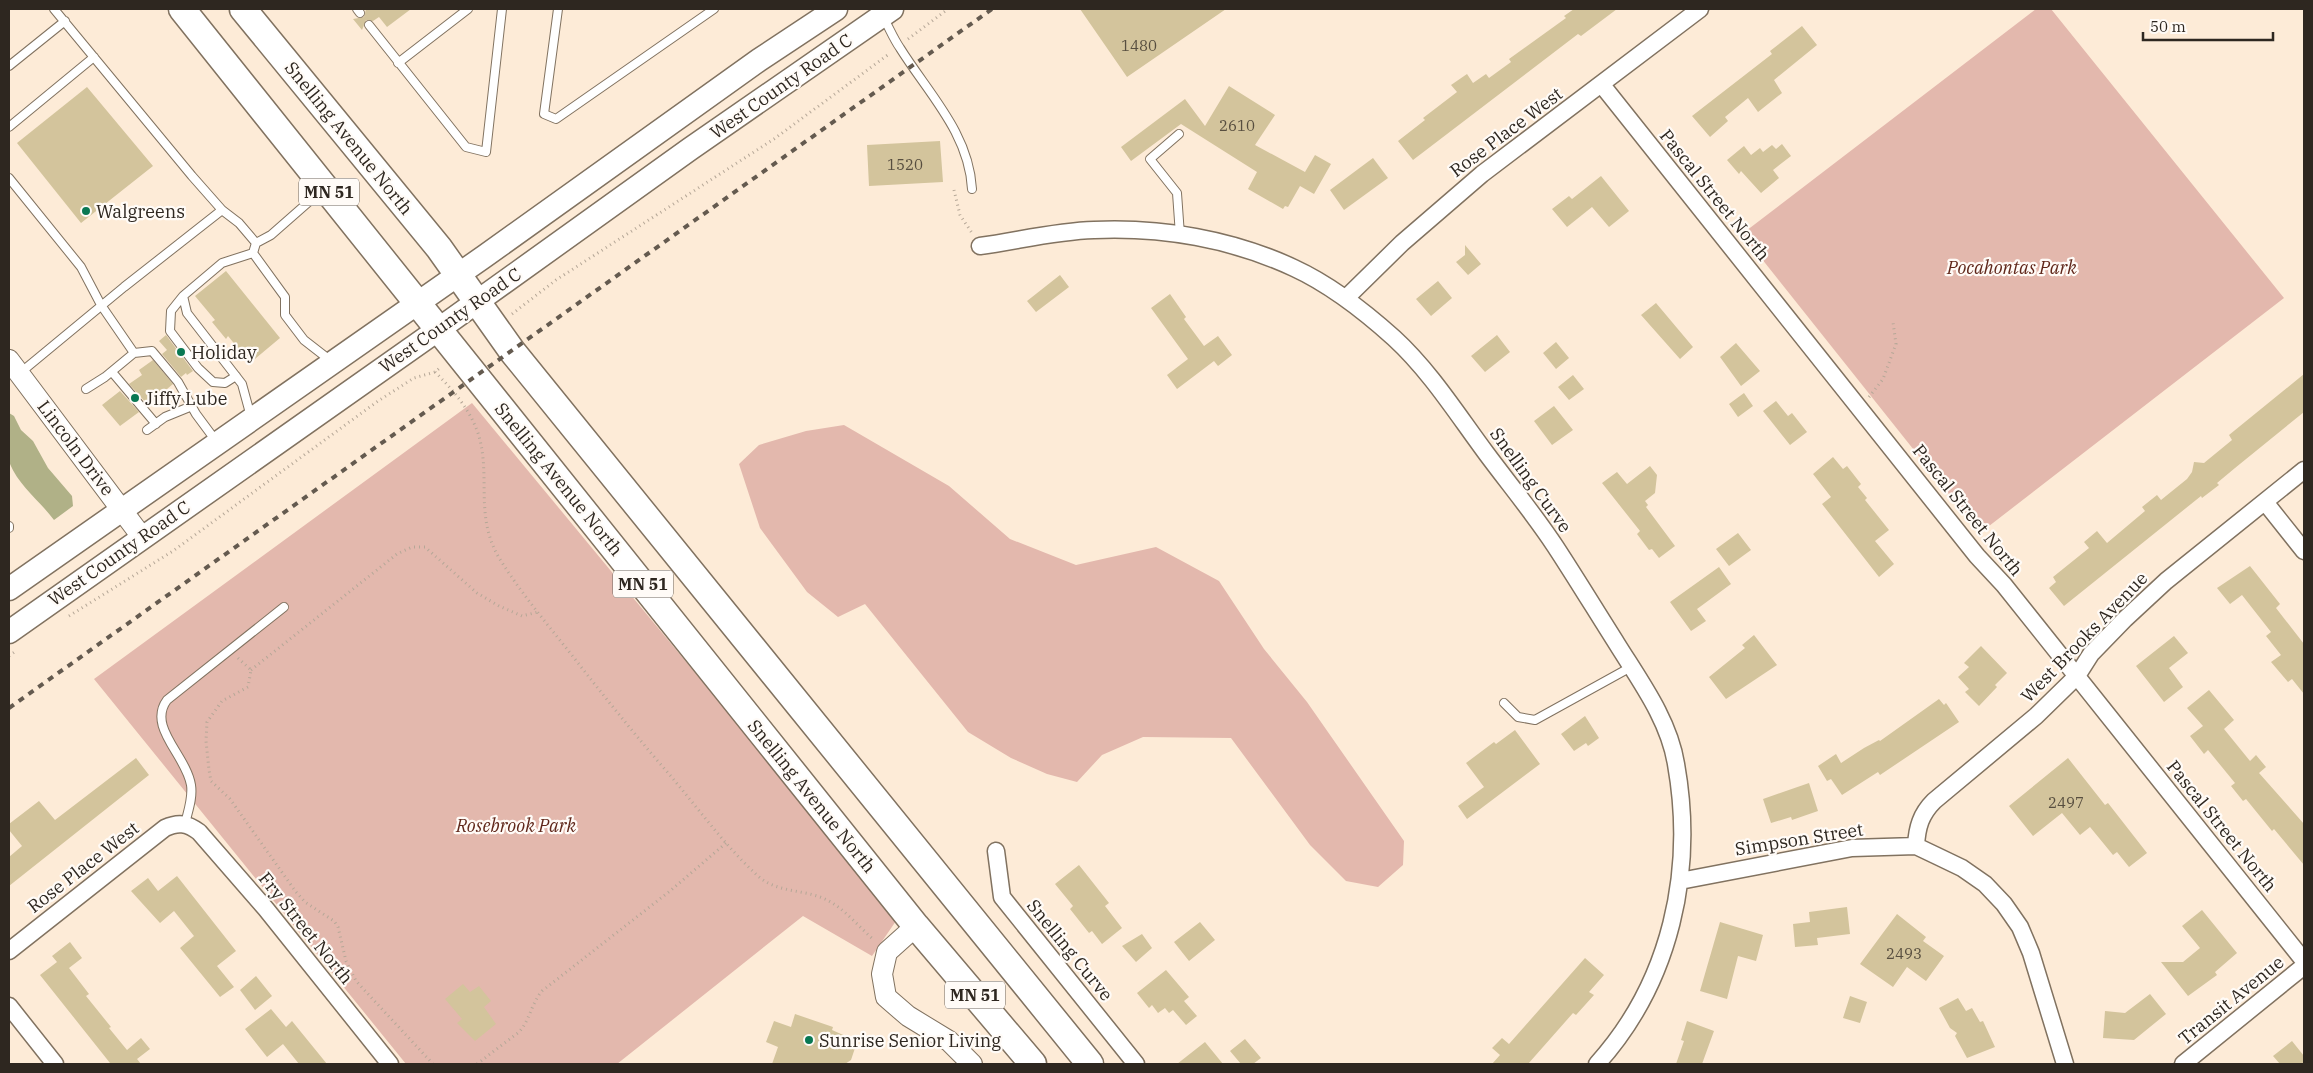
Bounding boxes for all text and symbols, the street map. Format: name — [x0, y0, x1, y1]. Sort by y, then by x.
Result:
scale bar — [2143, 10, 2273, 42]
text: 50 m — [2150, 17, 2186, 36]
street label: West County Road C — [705, 28, 857, 144]
house number: 1480 — [1121, 36, 1157, 55]
street label: Snelling Avenue North — [280, 57, 418, 219]
street label: Rose Place West — [1445, 82, 1567, 182]
house number: 2610 — [1219, 116, 1255, 135]
street label: Pascal Street North — [1655, 125, 1775, 265]
house number: 1520 — [887, 155, 923, 174]
road number: MN 51 — [299, 178, 359, 206]
place label: Walgreens — [96, 200, 185, 223]
marker: Walgreens — [80, 205, 92, 217]
park label: Pocahontas Park — [1946, 256, 2077, 279]
street label: West County Road C — [374, 262, 526, 378]
place label: Holiday — [191, 341, 257, 364]
marker: Holiday — [175, 346, 187, 358]
place label: Jiffy Lube — [145, 387, 227, 410]
marker: Jiffy Lube — [129, 392, 141, 404]
street label: Lincoln Drive — [33, 396, 119, 500]
street label: Snelling Avenue North — [490, 398, 628, 560]
street label: Snelling Curve — [1485, 423, 1577, 537]
street label: Pascal Street North — [1908, 440, 2028, 580]
street label: West County Road C — [43, 495, 195, 611]
street label: West Brooks Avenue — [2016, 567, 2152, 707]
road number: MN 51 — [613, 570, 673, 598]
street label: Snelling Avenue North — [743, 715, 881, 877]
street label: Pascal Street North — [2162, 756, 2282, 896]
house number: 2497 — [2048, 793, 2084, 812]
park label: Rosebrook Park — [455, 814, 577, 837]
street label: Rose Place West — [23, 816, 143, 918]
street label: Simpson Street — [1733, 818, 1865, 860]
street label: Fry Street North — [254, 867, 358, 989]
street label: Snelling Curve — [1022, 895, 1118, 1005]
house number: 2493 — [1886, 944, 1922, 963]
street label: Transit Avenue — [2174, 950, 2288, 1050]
road number: MN 51 — [945, 982, 1005, 1008]
place label: Sunrise Senior Living — [819, 1029, 1001, 1052]
marker: Sunrise Senior Living — [803, 1034, 815, 1046]

